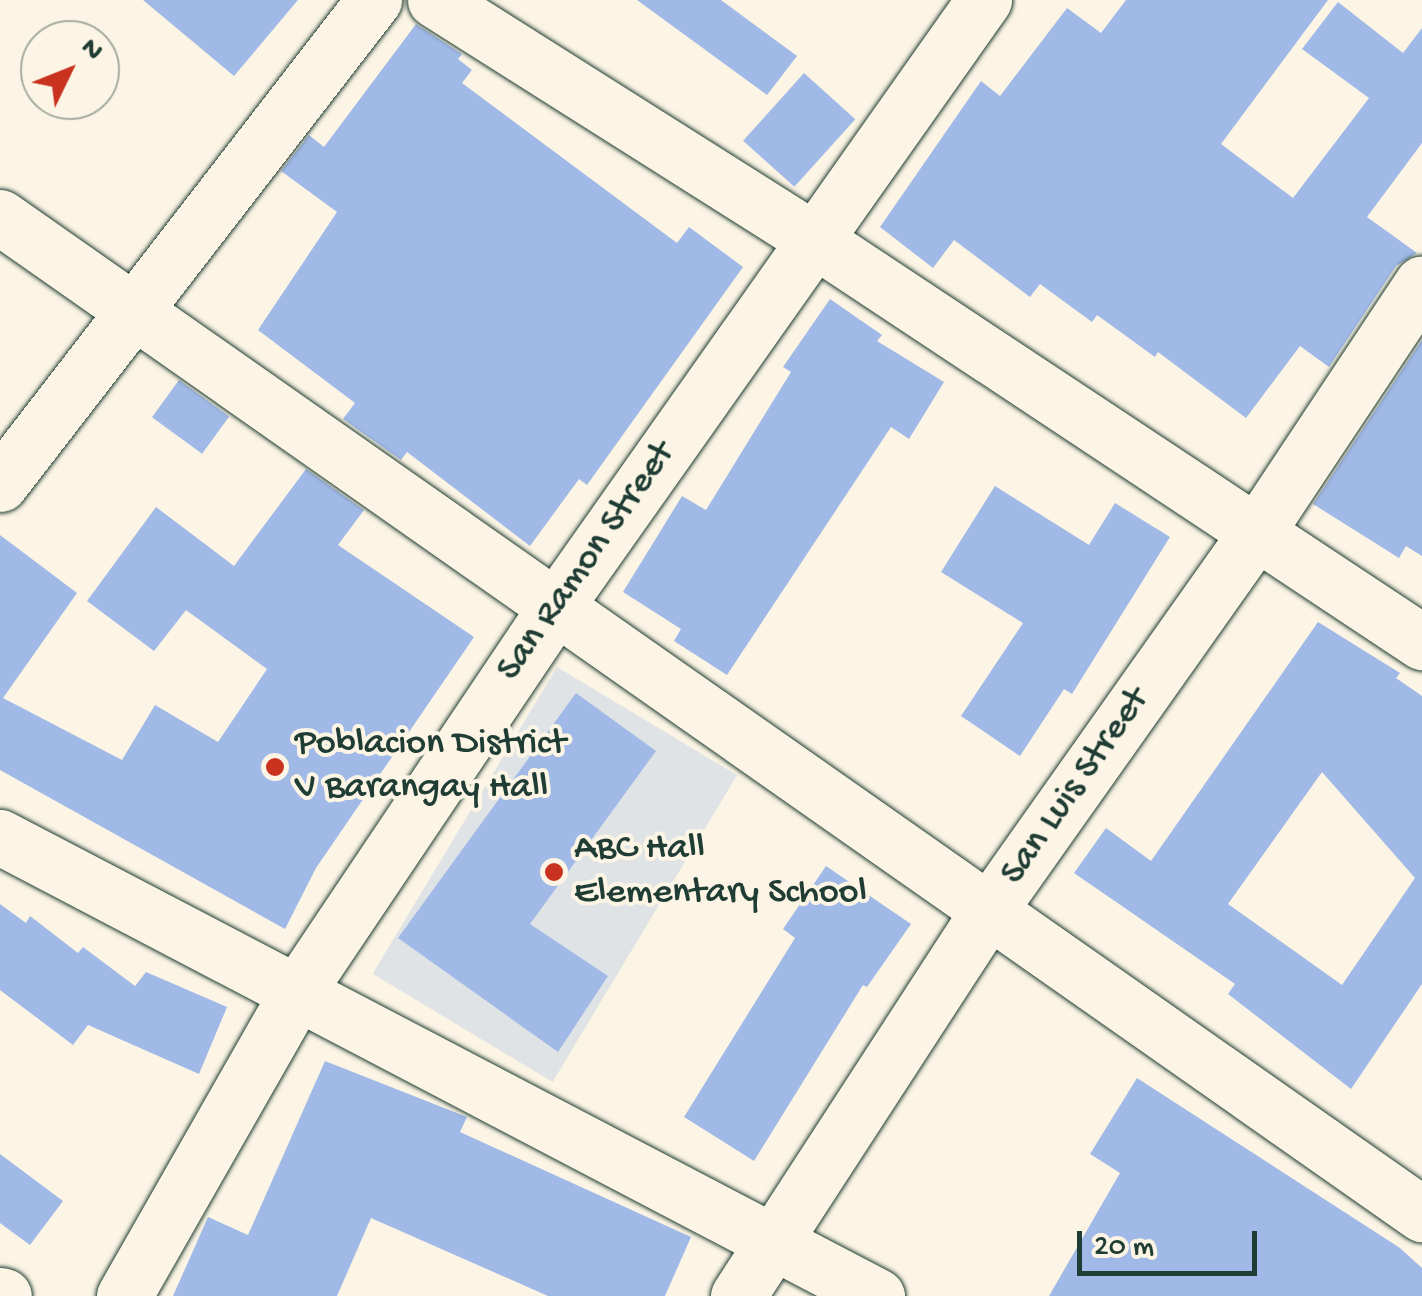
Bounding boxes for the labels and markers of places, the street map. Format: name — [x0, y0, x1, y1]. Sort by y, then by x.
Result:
place label: Poblacion District V Barangay Hall — [295, 722, 566, 812]
marker: Poblacion District V Barangay Hall — [264, 756, 286, 778]
place label: ABC Hall Elementary School — [574, 827, 867, 916]
marker: ABC Hall Elementary School — [543, 861, 565, 883]

